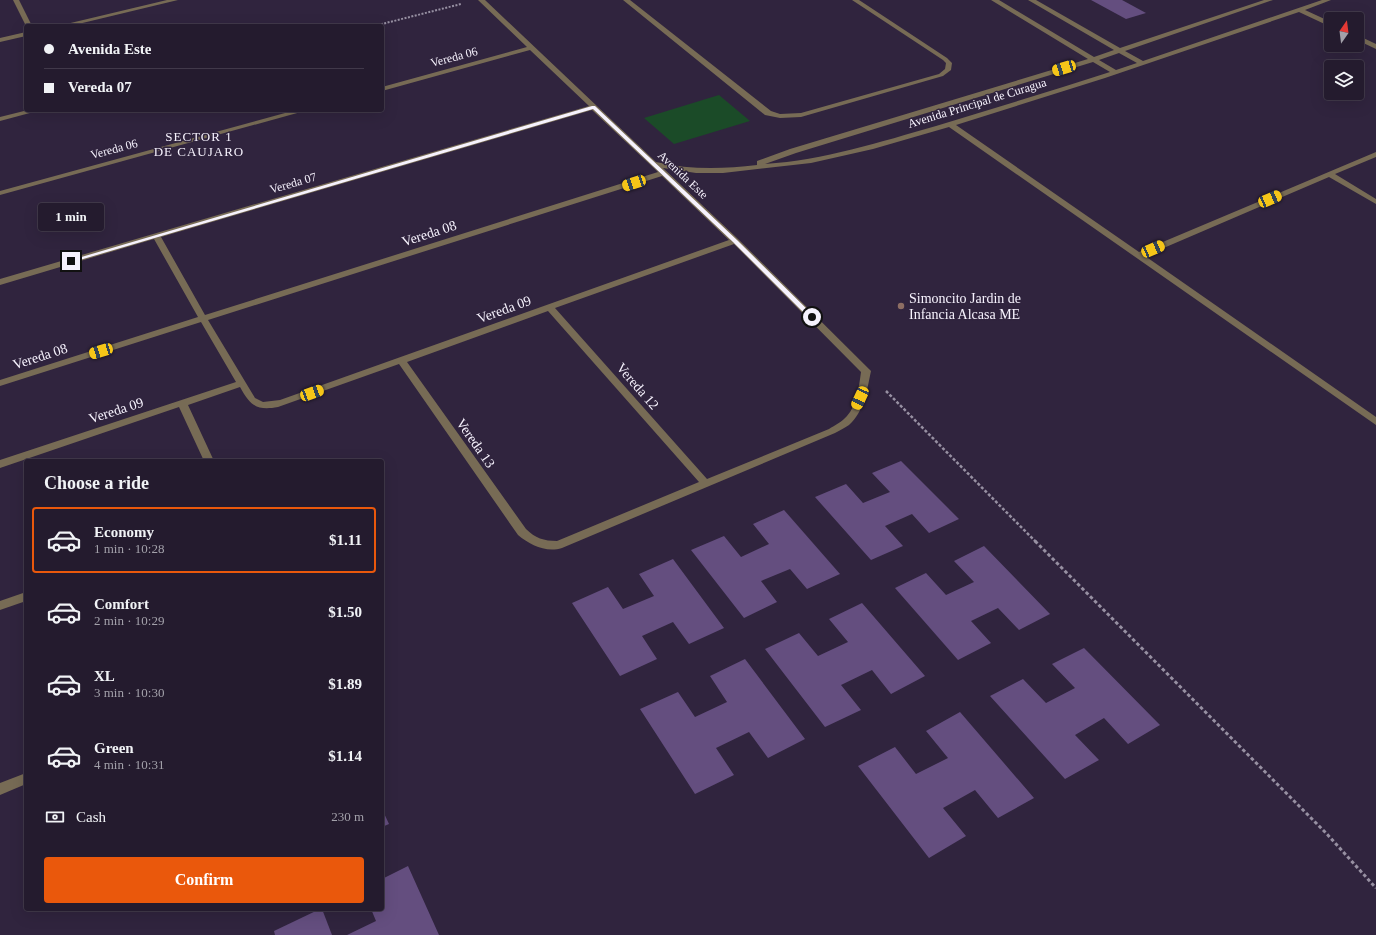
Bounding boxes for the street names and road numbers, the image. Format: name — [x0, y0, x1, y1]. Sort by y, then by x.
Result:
street label: Vereda 06 — [429, 44, 479, 70]
street label: Avenida Principal de Curagua — [906, 75, 1049, 131]
street label: Vereda 06 — [89, 136, 139, 162]
street label: Avenida Este — [655, 148, 711, 202]
street label: Vereda 07 — [268, 170, 318, 196]
street label: Vereda 08 — [400, 218, 458, 249]
street label: Vereda 09 — [475, 293, 533, 326]
street label: Vereda 08 — [11, 341, 69, 372]
street label: Vereda 12 — [613, 360, 662, 413]
street label: Vereda 09 — [87, 395, 145, 426]
street label: Vereda 13 — [453, 416, 498, 471]

